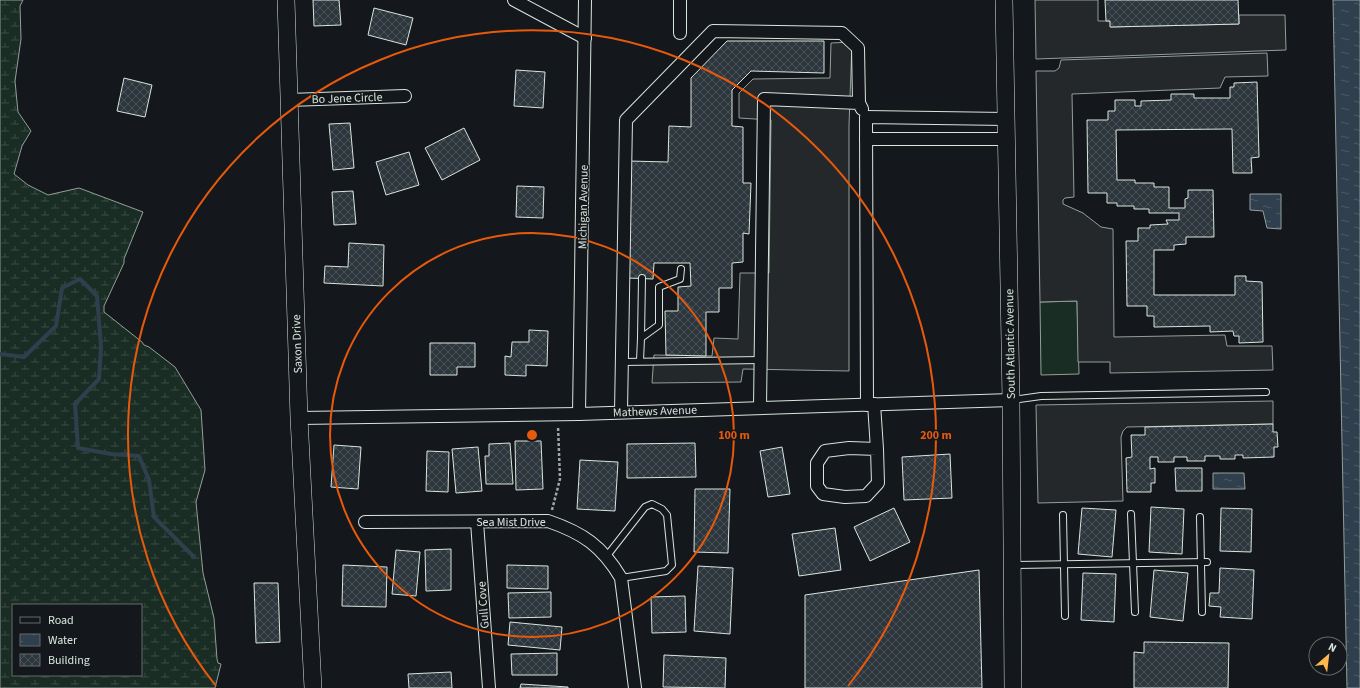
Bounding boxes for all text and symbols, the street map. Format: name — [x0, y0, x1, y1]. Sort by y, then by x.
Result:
street label: Bo Jene Circle — [311, 89, 383, 108]
street label: Michigan Avenue — [574, 165, 593, 249]
street label: South Atlantic Avenue — [1001, 289, 1020, 399]
street label: Saxon Drive — [288, 314, 307, 374]
street label: Mathews Avenue — [613, 402, 697, 421]
text: 100 m — [718, 427, 750, 444]
text: 200 m — [920, 427, 952, 444]
centre of rings — [525, 428, 539, 442]
street label: Sea Mist Drive — [476, 514, 546, 531]
street label: Gull Cove — [473, 581, 494, 629]
legend — [12, 604, 142, 676]
text: Road — [48, 612, 74, 629]
text: Water — [48, 632, 78, 649]
north arrow — [1308, 636, 1348, 676]
text: N — [1326, 639, 1339, 656]
text: Building — [48, 652, 90, 669]

